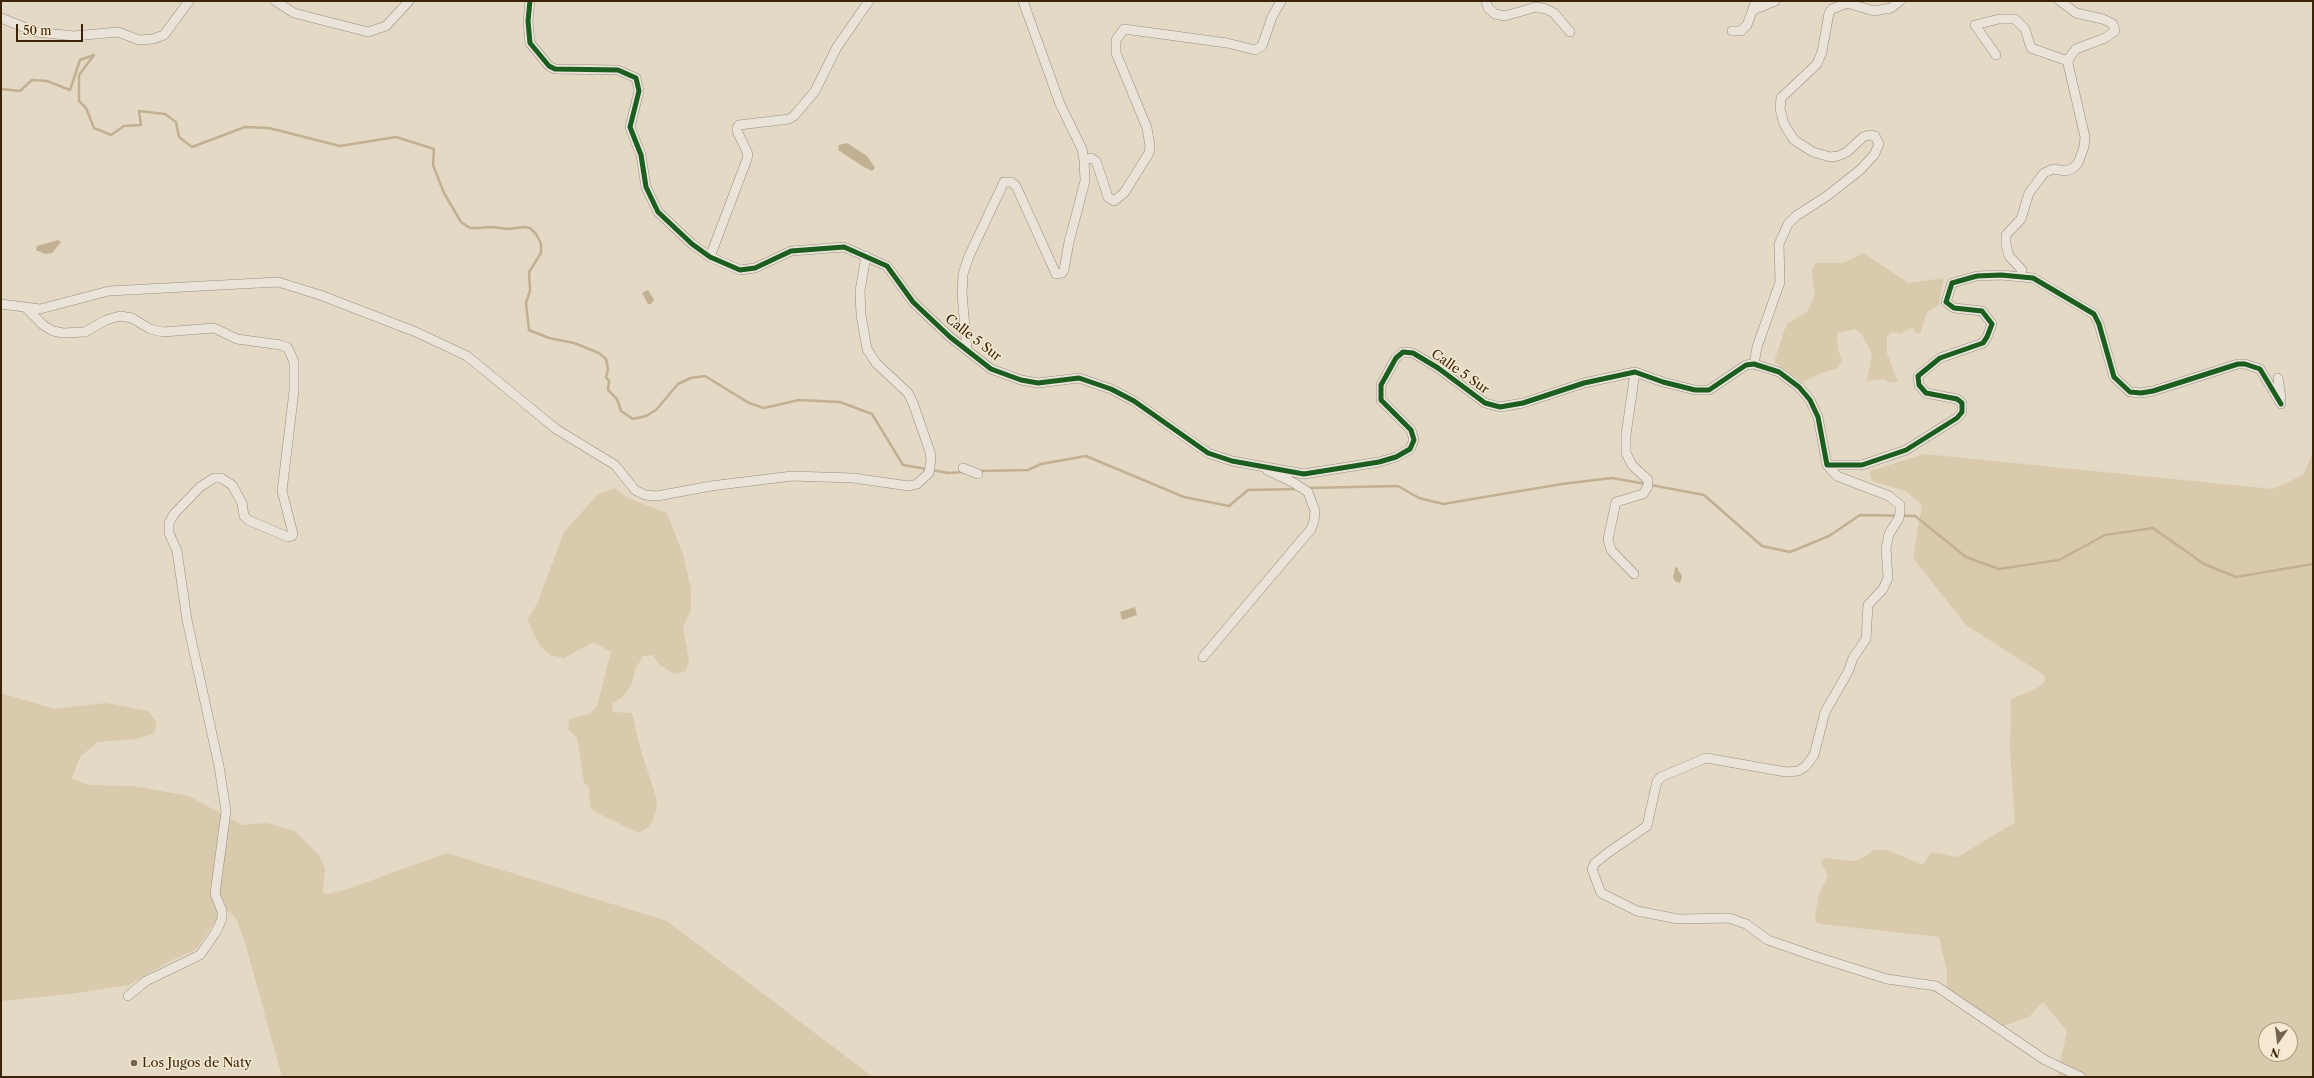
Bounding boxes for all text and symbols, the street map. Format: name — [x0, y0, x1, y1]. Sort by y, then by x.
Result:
scale bar — [18, 16, 85, 42]
text: 50 m — [23, 23, 52, 38]
street label: Calle 5 Sur — [942, 311, 1004, 365]
street label: Calle 5 Sur — [1428, 346, 1492, 398]
north arrow — [2258, 1022, 2298, 1062]
text: N — [2269, 1045, 2282, 1061]
place label: Los Jugos de Naty — [142, 1055, 252, 1071]
marker: Los Jugos de Naty — [129, 1058, 139, 1068]

